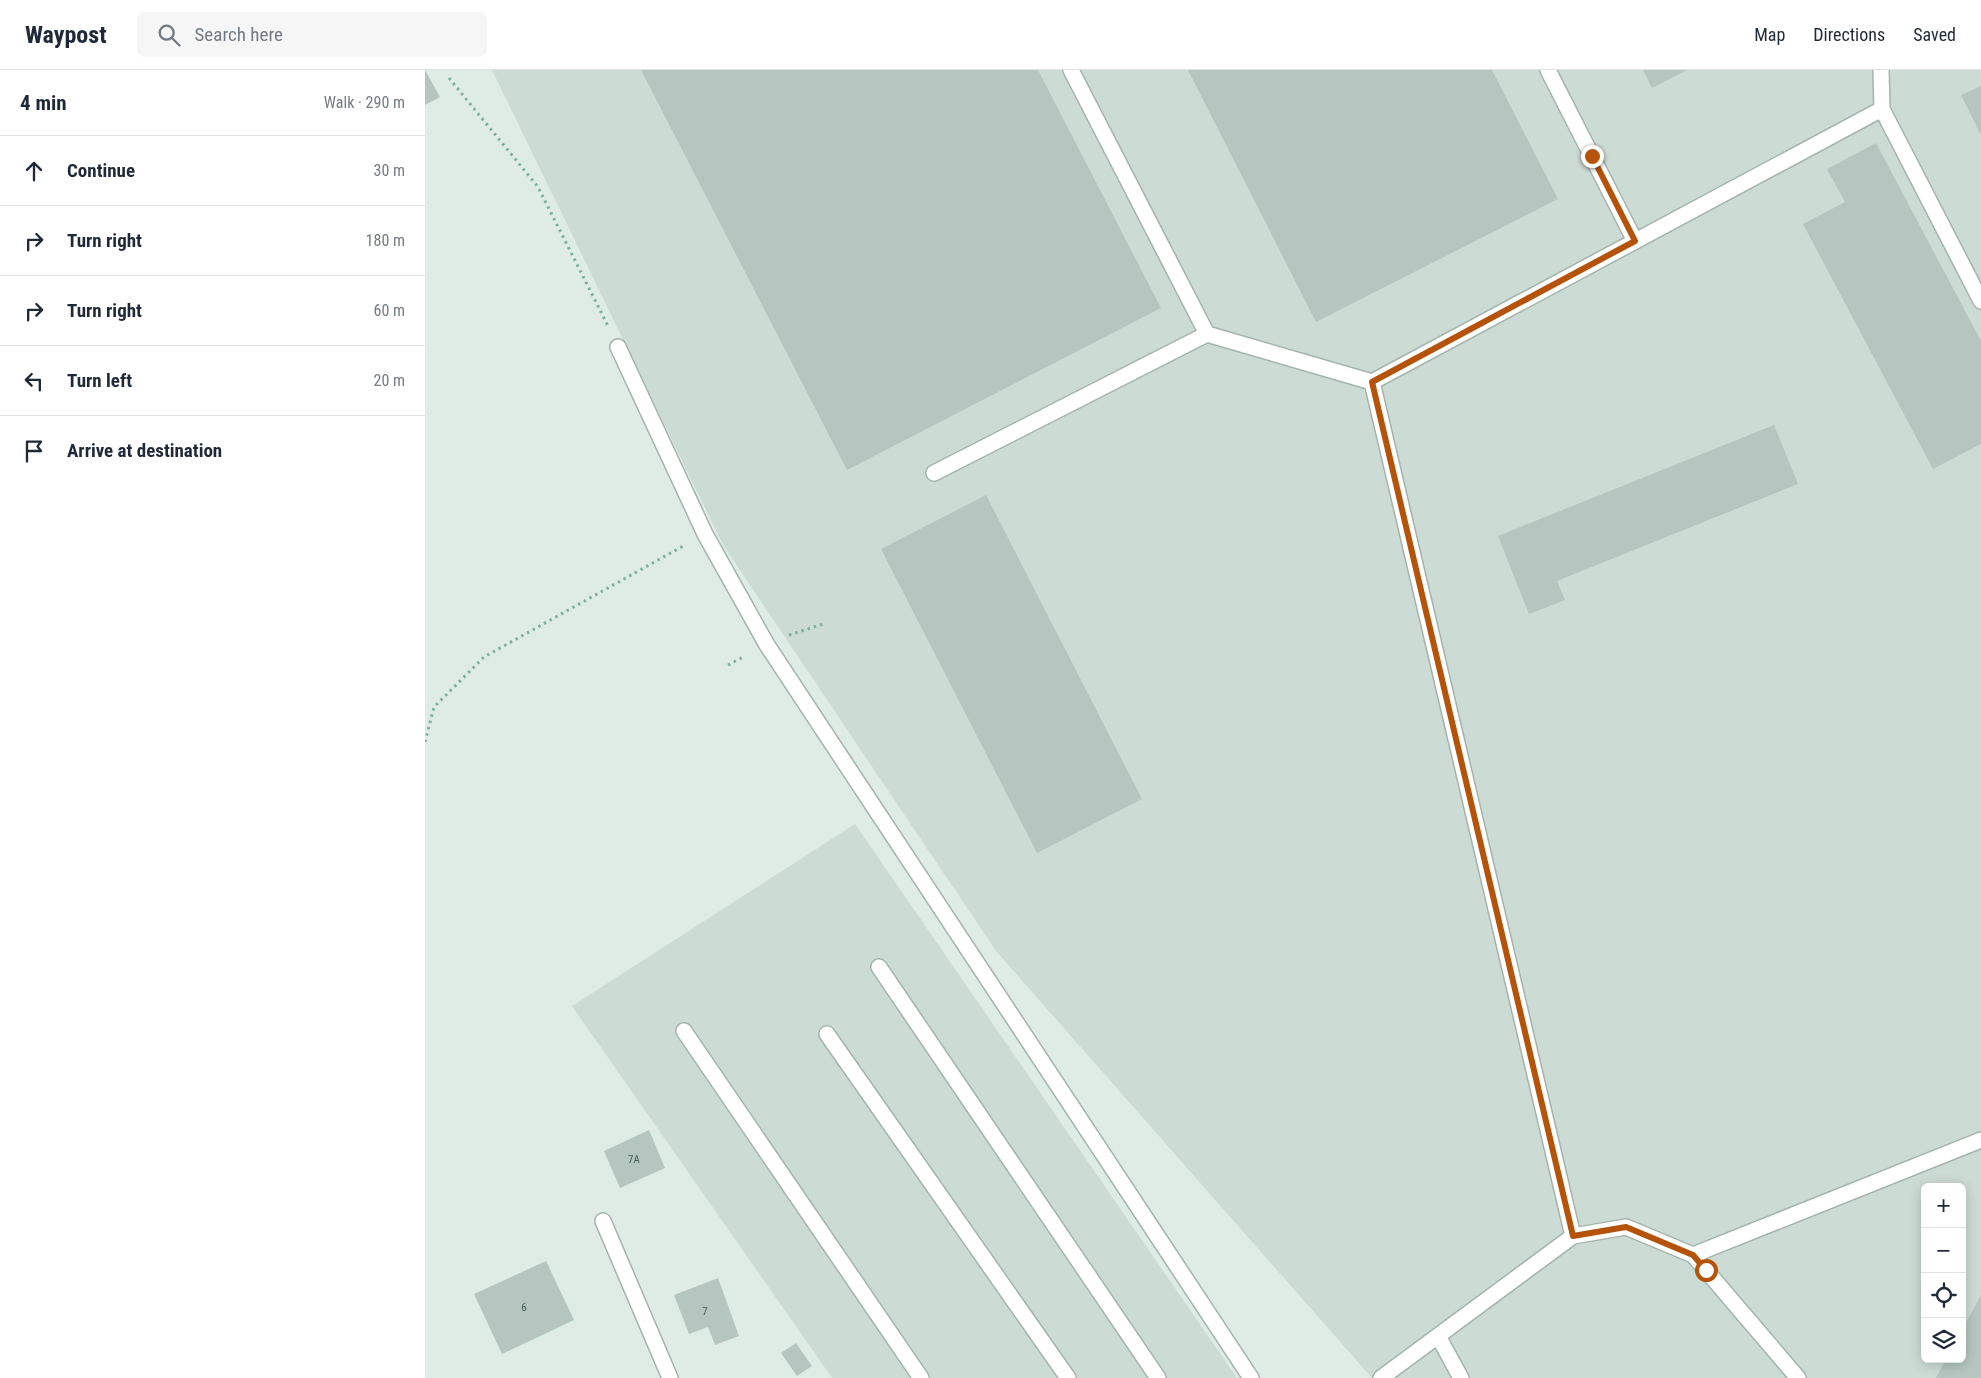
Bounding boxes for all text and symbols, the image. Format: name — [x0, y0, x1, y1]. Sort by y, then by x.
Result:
search box — [137, 12, 487, 57]
text: Waypost — [25, 21, 107, 49]
icon: search — [155, 21, 183, 49]
text: Search here — [195, 23, 283, 46]
text: Map — [1754, 24, 1785, 45]
text: Directions — [1813, 24, 1885, 45]
text: Saved — [1913, 24, 1956, 45]
text: 4 min — [20, 91, 67, 115]
text: Walk · 290 m — [324, 93, 405, 112]
route end — [1581, 145, 1604, 168]
icon: ahead — [20, 157, 48, 185]
text: Continue — [67, 159, 135, 182]
text: 30 m — [373, 161, 405, 180]
icon: right — [20, 227, 48, 255]
text: Turn right — [67, 229, 142, 252]
text: 180 m — [366, 231, 405, 250]
icon: right — [20, 297, 48, 325]
text: Turn right — [67, 299, 142, 322]
text: 60 m — [373, 301, 405, 320]
icon: left — [20, 367, 48, 395]
text: Turn left — [67, 369, 132, 392]
text: 20 m — [373, 371, 405, 390]
icon: arrive — [20, 437, 48, 465]
text: Arrive at destination — [67, 439, 222, 462]
house number: 7А — [628, 1153, 641, 1166]
map controls — [1921, 1183, 1966, 1363]
button: + — [1921, 1183, 1966, 1228]
button: − — [1921, 1228, 1966, 1273]
route start — [1695, 1259, 1718, 1282]
button: locate — [1921, 1273, 1966, 1318]
house number: 6 — [521, 1301, 527, 1314]
house number: 7 — [702, 1305, 708, 1318]
button: layers — [1921, 1318, 1966, 1363]

